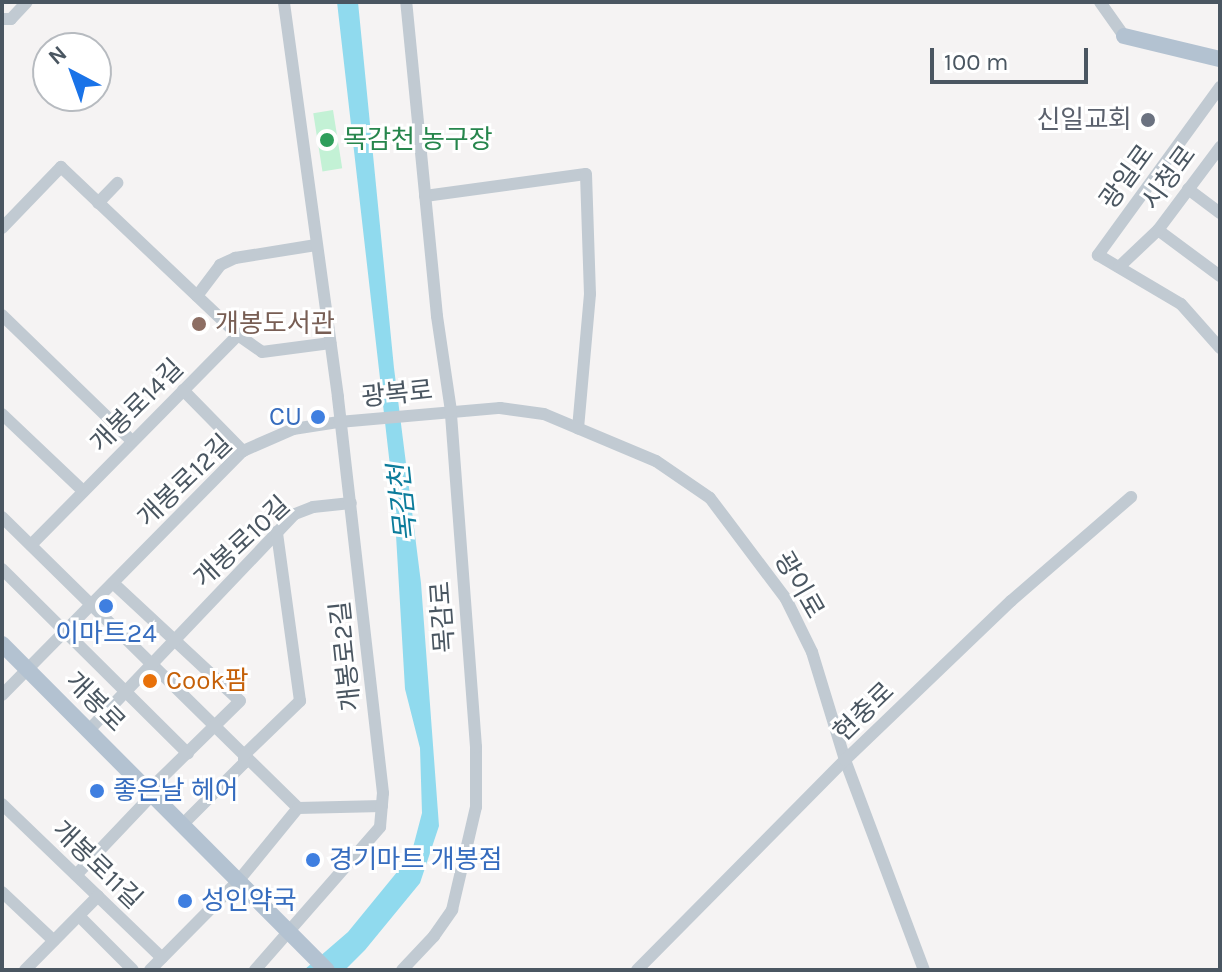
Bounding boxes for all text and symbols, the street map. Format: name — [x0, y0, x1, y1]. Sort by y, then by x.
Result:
north arrow — [32, 32, 112, 112]
scale bar — [934, 32, 1092, 82]
text: N — [43, 40, 72, 70]
text: 100 m — [944, 48, 1009, 76]
place label: 신일교회 — [1036, 104, 1132, 136]
marker: 신일교회 — [1139, 111, 1157, 129]
place label: 목감천 농구장 — [343, 124, 493, 156]
marker: 목감천 농구장 — [318, 131, 336, 149]
street label: 광일로 — [1093, 139, 1161, 215]
street label: 시청로 — [1135, 140, 1203, 216]
place label: 개봉도서관 — [215, 308, 335, 340]
marker: 개봉도서관 — [190, 315, 208, 333]
street label: 개봉로14길 — [84, 353, 190, 459]
street label: 광복로 — [360, 375, 434, 413]
place label: CU — [269, 401, 302, 433]
marker: CU — [309, 408, 327, 426]
street label: 개봉로12길 — [131, 428, 239, 534]
water label: 목감천 — [382, 463, 424, 543]
street label: 개봉로10길 — [188, 490, 296, 594]
street label: 광이로 — [768, 546, 830, 624]
street label: 목감로 — [425, 580, 461, 654]
marker: 이마트24 — [97, 597, 115, 615]
street label: 개봉로2길 — [325, 599, 367, 713]
place label: 이마트24 — [55, 618, 157, 650]
place label: Cook팜 — [166, 665, 249, 697]
street label: 개봉로 — [59, 666, 131, 738]
marker: Cook팜 — [141, 672, 159, 690]
street label: 현충로 — [827, 676, 901, 748]
place label: 좋은날 헤어 — [113, 775, 239, 807]
marker: 좋은날 헤어 — [88, 782, 106, 800]
street label: 개봉로11길 — [46, 815, 148, 915]
place label: 경기마트 개봉점 — [329, 844, 503, 876]
marker: 경기마트 개봉점 — [304, 851, 322, 869]
place label: 성인약국 — [201, 885, 297, 917]
marker: 성인약국 — [176, 892, 194, 910]

